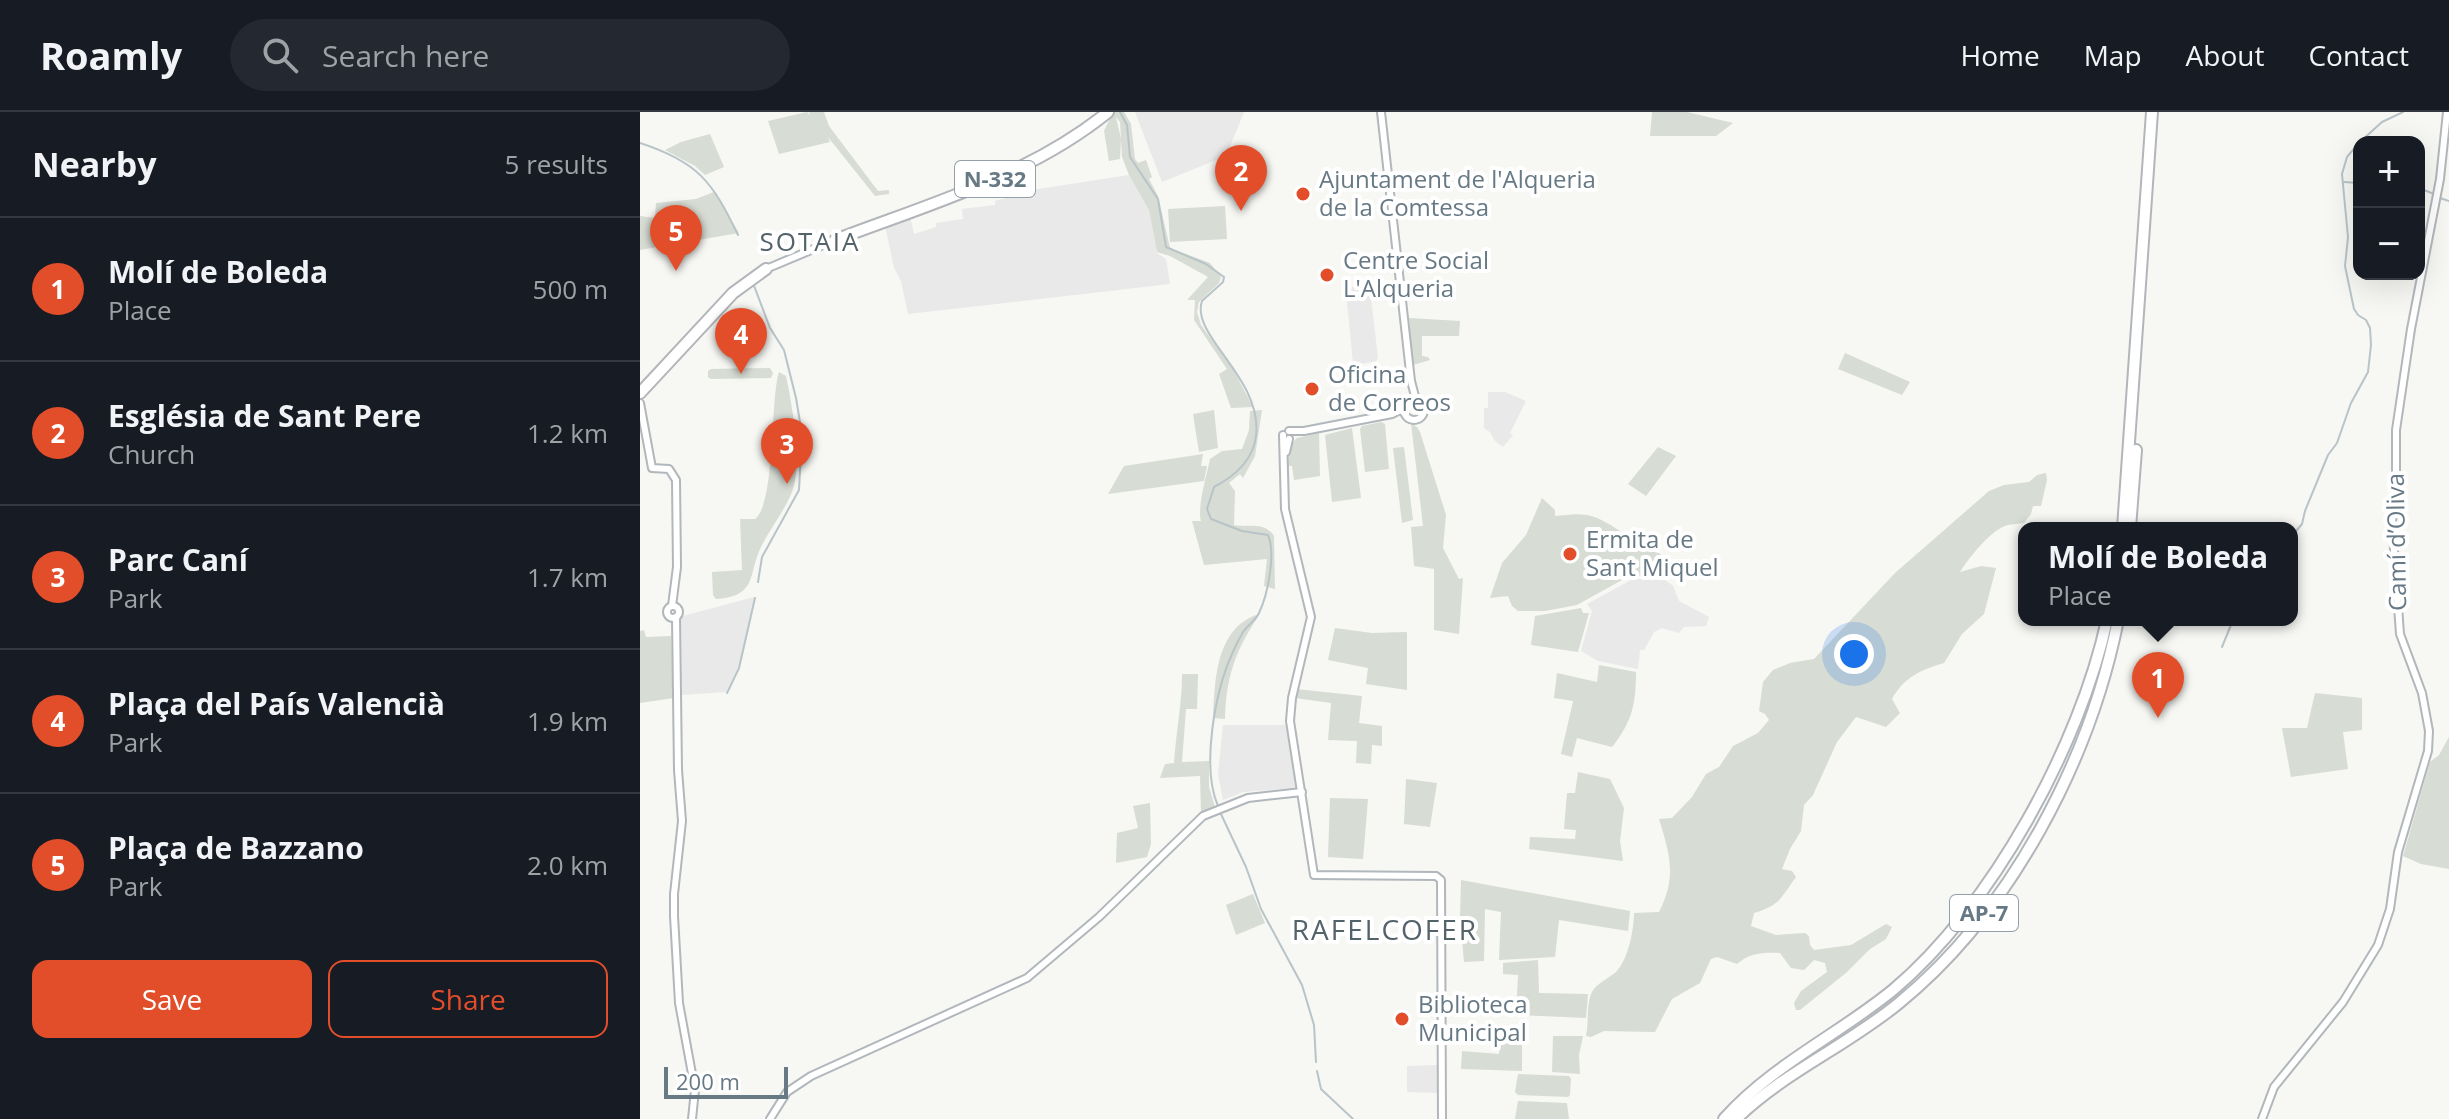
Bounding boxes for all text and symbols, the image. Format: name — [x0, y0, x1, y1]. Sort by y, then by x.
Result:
search box — [230, 19, 790, 91]
text: Roamly — [40, 29, 182, 81]
icon: search — [258, 33, 302, 77]
text: Search here — [322, 35, 489, 76]
text: Home — [1961, 36, 2040, 74]
text: Map — [2084, 36, 2142, 74]
text: About — [2186, 36, 2264, 74]
text: Contact — [2308, 36, 2409, 74]
map controls — [2353, 136, 2425, 280]
button: + — [2353, 136, 2425, 208]
text: Nearby — [32, 141, 157, 187]
pin: 2 — [1215, 145, 1267, 211]
text: 5 results — [505, 146, 608, 182]
road number: N-332 — [955, 161, 1035, 197]
place label: Ajuntament de l'Alqueria de la Comtessa — [1319, 162, 1596, 223]
marker: Ajuntament de l'Alqueria de la Comtessa — [1294, 185, 1312, 203]
pin: 5 — [650, 205, 702, 271]
button: − — [2353, 208, 2425, 280]
district label: SOTAIA — [760, 223, 860, 259]
place label: Centre Social L'Alqueria — [1343, 243, 1489, 304]
text: Molí de Boleda — [108, 251, 328, 292]
marker: Centre Social L'Alqueria — [1318, 266, 1336, 284]
text: 1 — [51, 271, 65, 307]
text: 500 m — [533, 271, 608, 307]
text: Place — [108, 292, 172, 328]
pin: 4 — [715, 308, 767, 374]
place label: Oficina de Correos — [1328, 357, 1451, 418]
marker: Oficina de Correos — [1303, 380, 1321, 398]
text: Església de Sant Pere — [108, 395, 421, 436]
text: 2 — [51, 415, 65, 451]
text: 1.2 km — [527, 415, 608, 451]
pin: 3 — [761, 418, 813, 484]
text: Church — [108, 436, 195, 472]
street label: Camí d’Oliva — [2378, 473, 2413, 611]
place label: Ermita de Sant Miquel — [1586, 522, 1719, 583]
popup — [2018, 522, 2298, 626]
text: Molí de Boleda — [2048, 536, 2268, 577]
text: Parc Caní — [108, 539, 248, 580]
marker: Ermita de Sant Miquel — [1561, 545, 1579, 563]
text: 3 — [51, 559, 65, 595]
text: 1.7 km — [527, 559, 608, 595]
text: Place — [2048, 577, 2112, 613]
text: Park — [108, 580, 162, 616]
your location — [1834, 634, 1874, 674]
pin: 1 — [2132, 652, 2184, 718]
text: Plaça del País Valencià — [108, 683, 445, 724]
text: 4 — [51, 703, 65, 739]
text: 1.9 km — [527, 703, 608, 739]
text: Park — [108, 724, 162, 760]
text: Plaça de Bazzano — [108, 827, 364, 868]
text: 5 — [51, 847, 65, 883]
text: 2.0 km — [527, 847, 608, 883]
text: Park — [108, 868, 162, 904]
road number: AP-7 — [1950, 895, 2018, 931]
district label: RAFELCOFER — [1292, 910, 1478, 948]
button: Save — [32, 960, 312, 1038]
button: Share — [328, 960, 608, 1038]
place label: Biblioteca Municipal — [1418, 987, 1528, 1048]
marker: Biblioteca Municipal — [1393, 1010, 1411, 1028]
scale bar — [664, 1063, 788, 1099]
text: 200 m — [676, 1066, 740, 1096]

